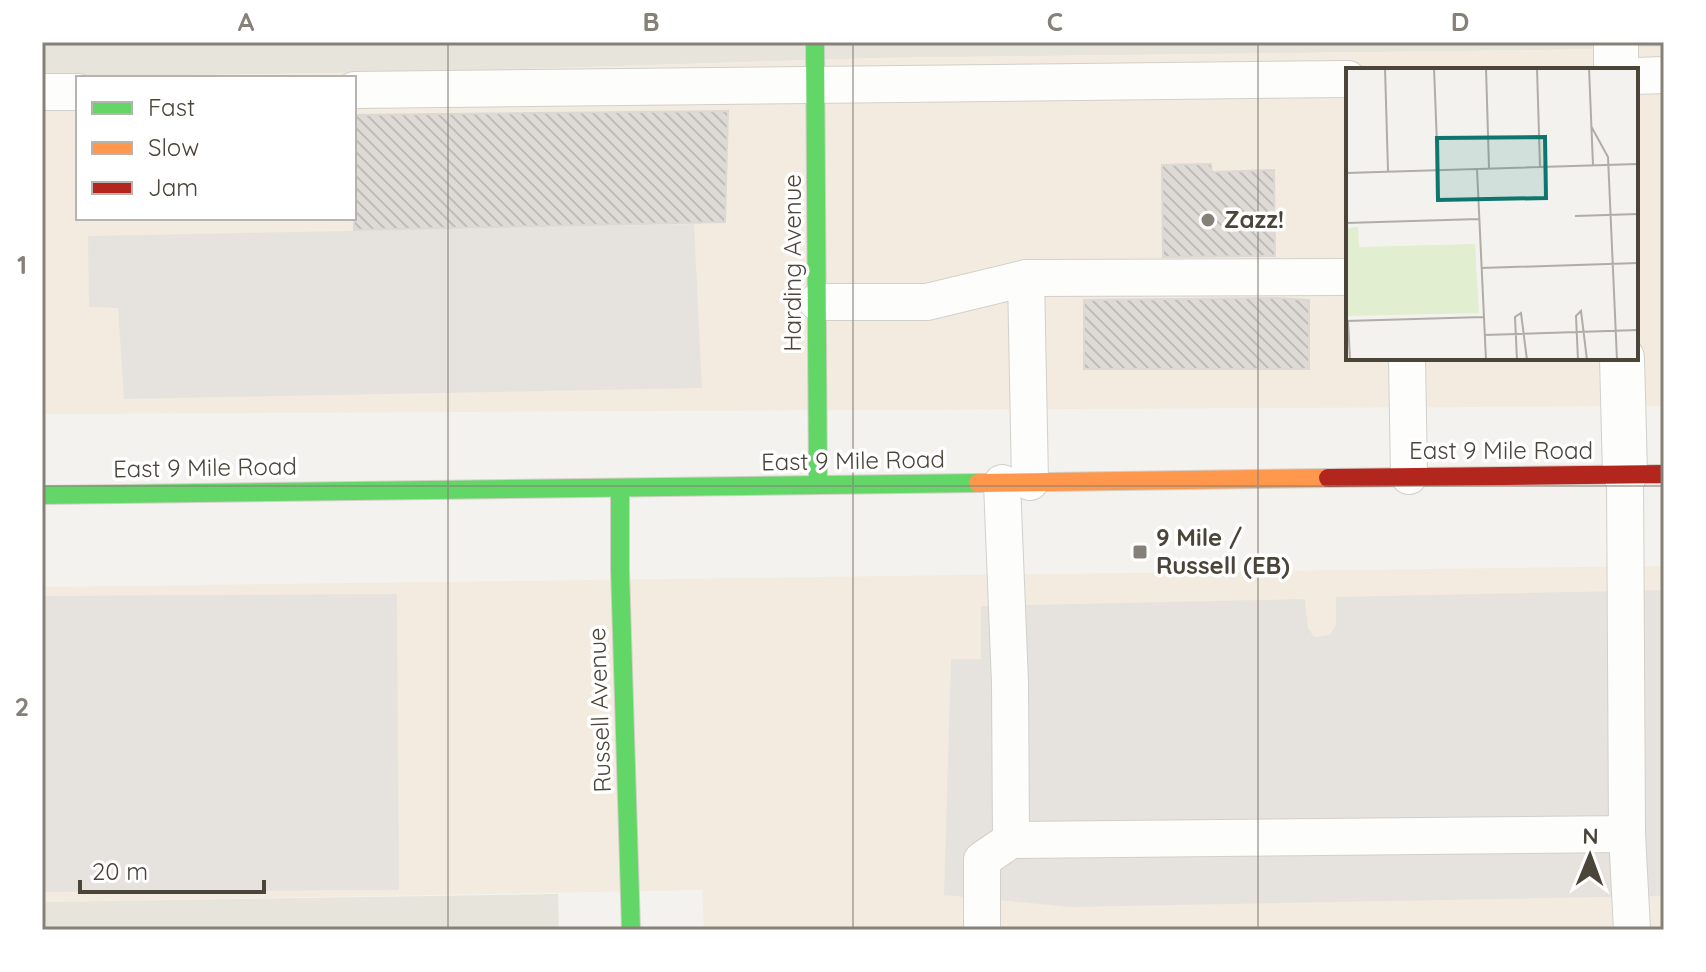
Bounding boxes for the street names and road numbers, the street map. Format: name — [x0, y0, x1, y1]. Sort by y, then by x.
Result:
street label: Harding Avenue — [777, 174, 807, 352]
street label: East 9 Mile Road — [1409, 435, 1593, 465]
street label: East 9 Mile Road — [761, 443, 945, 477]
street label: East 9 Mile Road — [113, 450, 297, 484]
street label: Russell Avenue — [581, 627, 617, 793]

